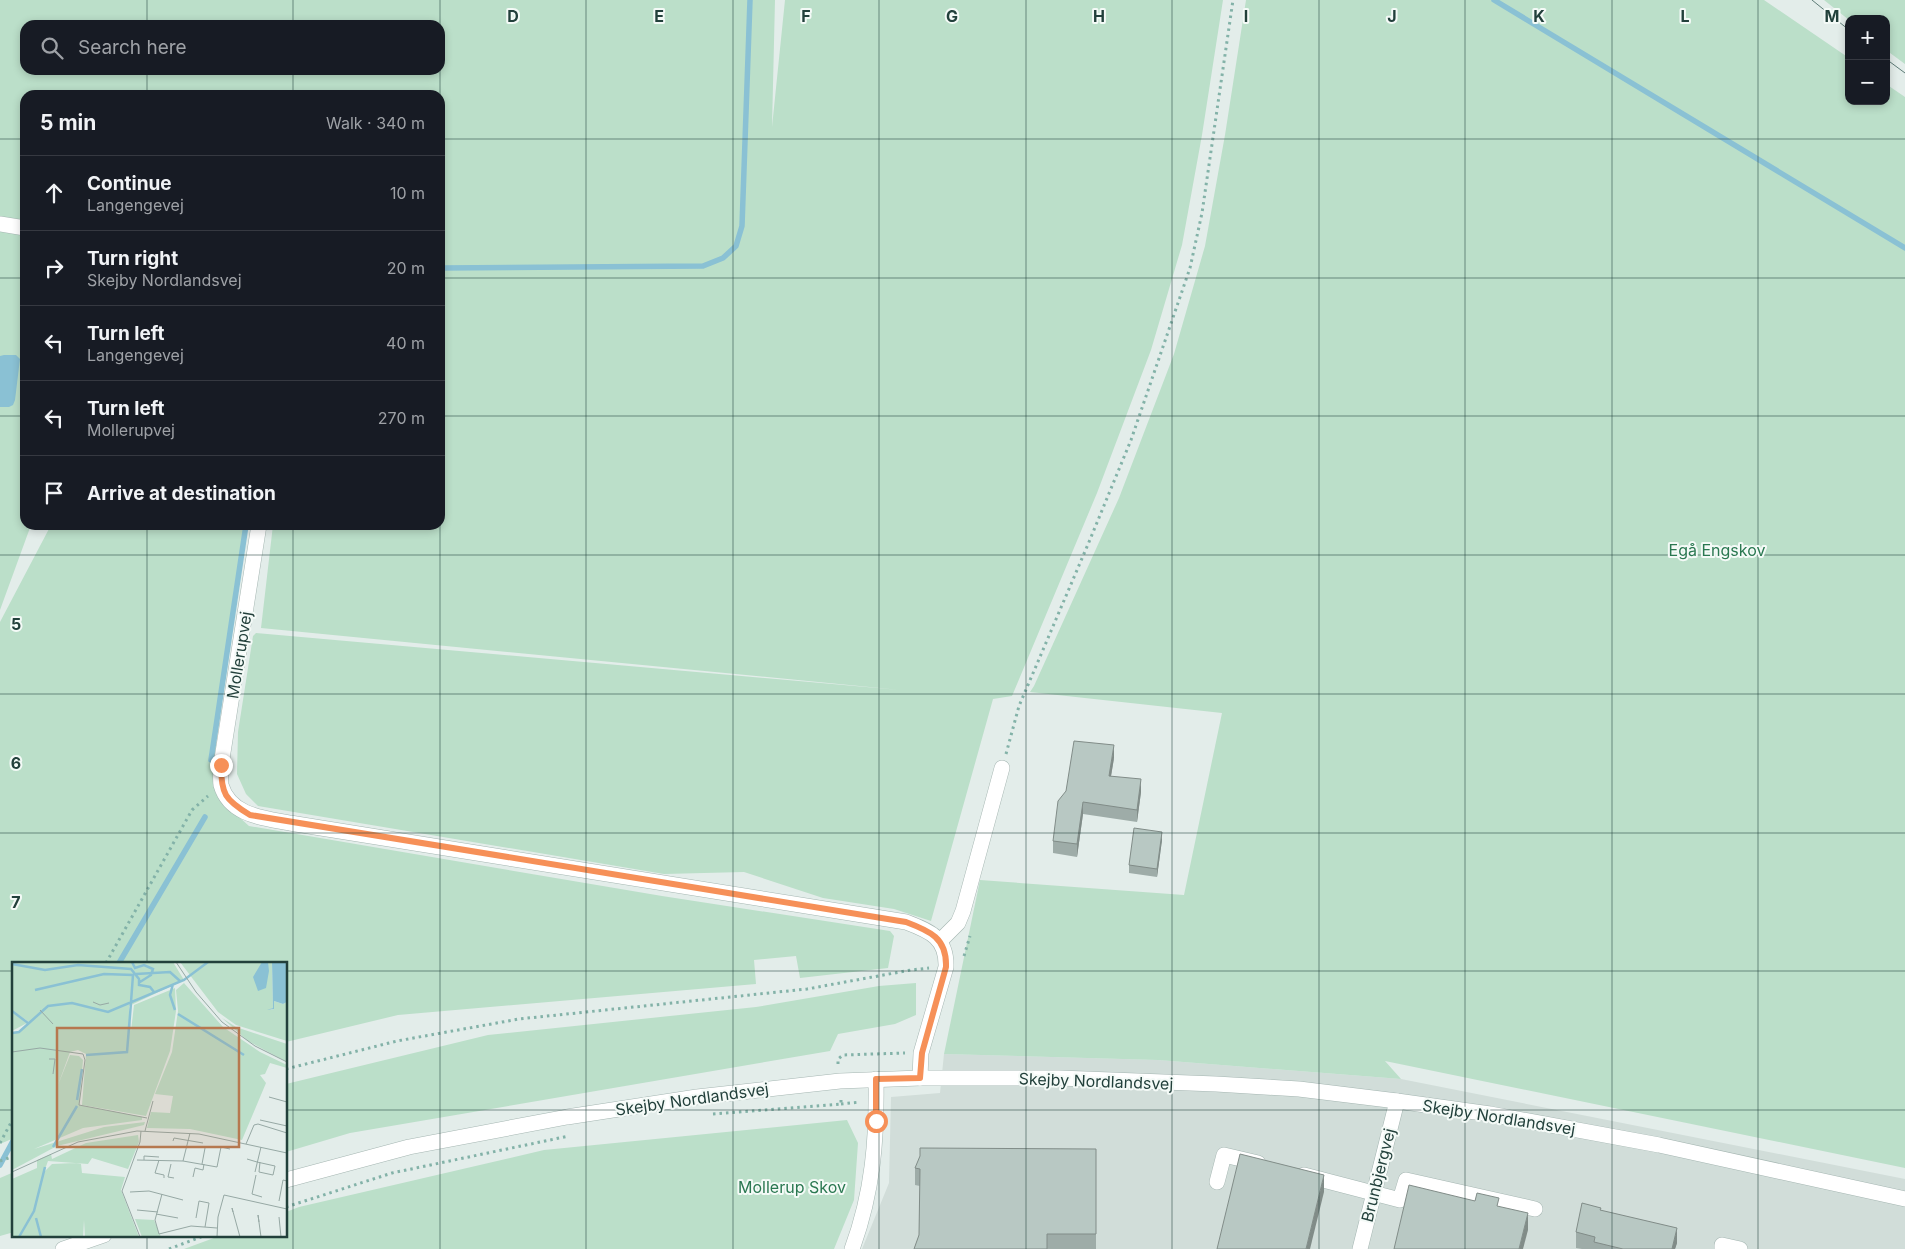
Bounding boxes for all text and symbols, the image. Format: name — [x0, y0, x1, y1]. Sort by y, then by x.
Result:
text: D — [507, 6, 519, 26]
text: E — [654, 6, 664, 26]
text: F — [801, 6, 811, 26]
text: G — [946, 6, 958, 26]
text: H — [1093, 6, 1105, 26]
text: I — [1244, 6, 1248, 26]
text: J — [1387, 6, 1397, 26]
text: K — [1533, 6, 1545, 26]
text: L — [1680, 6, 1690, 26]
text: M — [1825, 6, 1839, 26]
map controls — [1845, 15, 1890, 105]
button: + — [1845, 15, 1890, 60]
search box — [20, 20, 445, 75]
icon: search — [38, 34, 66, 62]
text: Search here — [78, 36, 187, 59]
button: − — [1845, 60, 1890, 105]
text: 5 min — [40, 110, 96, 135]
text: Walk · 340 m — [326, 113, 425, 133]
text: Continue — [87, 172, 172, 195]
icon: ahead — [40, 179, 68, 207]
text: 10 m — [390, 183, 425, 203]
text: Langengevej — [87, 195, 184, 215]
text: Turn right — [87, 247, 178, 270]
icon: right — [40, 254, 68, 282]
text: 20 m — [387, 258, 425, 278]
text: Skejby Nordlandsvej — [87, 270, 242, 290]
text: Turn left — [87, 322, 165, 345]
icon: left — [40, 329, 68, 357]
text: 40 m — [386, 333, 425, 353]
text: Langengevej — [87, 345, 184, 365]
text: Turn left — [87, 397, 165, 420]
icon: left — [40, 404, 68, 432]
text: 270 m — [378, 408, 425, 428]
text: Mollerupvej — [87, 420, 175, 440]
icon: arrive — [40, 479, 68, 507]
text: Arrive at destination — [87, 482, 276, 505]
park label: Egå Engskov — [1669, 540, 1765, 560]
street label: Mollerupvej — [222, 610, 256, 700]
text: 5 — [11, 614, 21, 634]
text: 6 — [11, 753, 21, 773]
route end — [210, 754, 233, 777]
text: 7 — [11, 892, 21, 912]
inset map — [12, 962, 288, 1236]
street label: Skejby Nordlandsvej — [1018, 1068, 1174, 1094]
street label: Skejby Nordlandsvej — [614, 1078, 770, 1120]
street label: Skejby Nordlandsvej — [1421, 1095, 1577, 1139]
route start — [865, 1110, 888, 1133]
street label: Brunbjergvej — [1357, 1126, 1399, 1224]
park label: Mollerup Skov — [738, 1177, 846, 1197]

